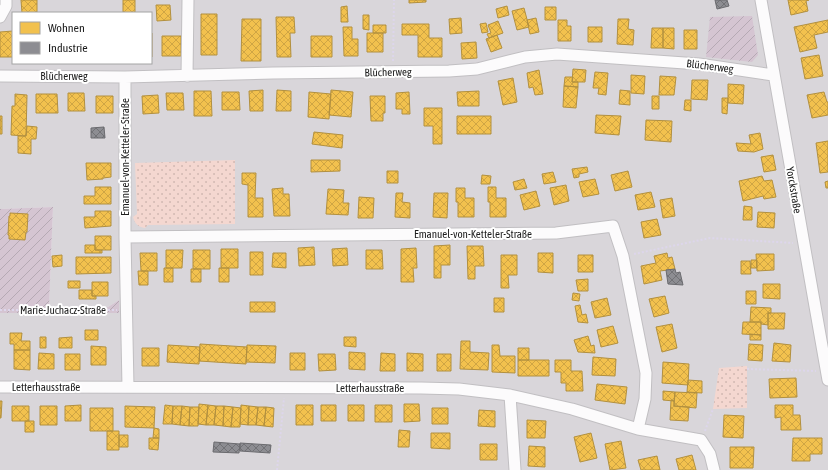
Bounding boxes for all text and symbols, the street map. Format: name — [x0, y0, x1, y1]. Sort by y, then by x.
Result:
legend — [12, 12, 152, 64]
text: Wohnen — [48, 21, 85, 35]
text: Industrie — [48, 41, 88, 55]
street label: Blücherweg — [686, 57, 734, 75]
street label: Blücherweg — [364, 66, 412, 78]
street label: Blücherweg — [40, 70, 88, 82]
street label: Emanuel-von-Ketteler-Straße — [119, 98, 131, 216]
street label: Yorckstraße — [784, 166, 804, 214]
street label: Emanuel-von-Ketteler-Straße — [414, 228, 532, 240]
street label: Marie-Juchacz-Straße — [20, 304, 106, 316]
street label: Letterhausstraße — [12, 381, 80, 393]
street label: Letterhausstraße — [336, 382, 404, 394]

